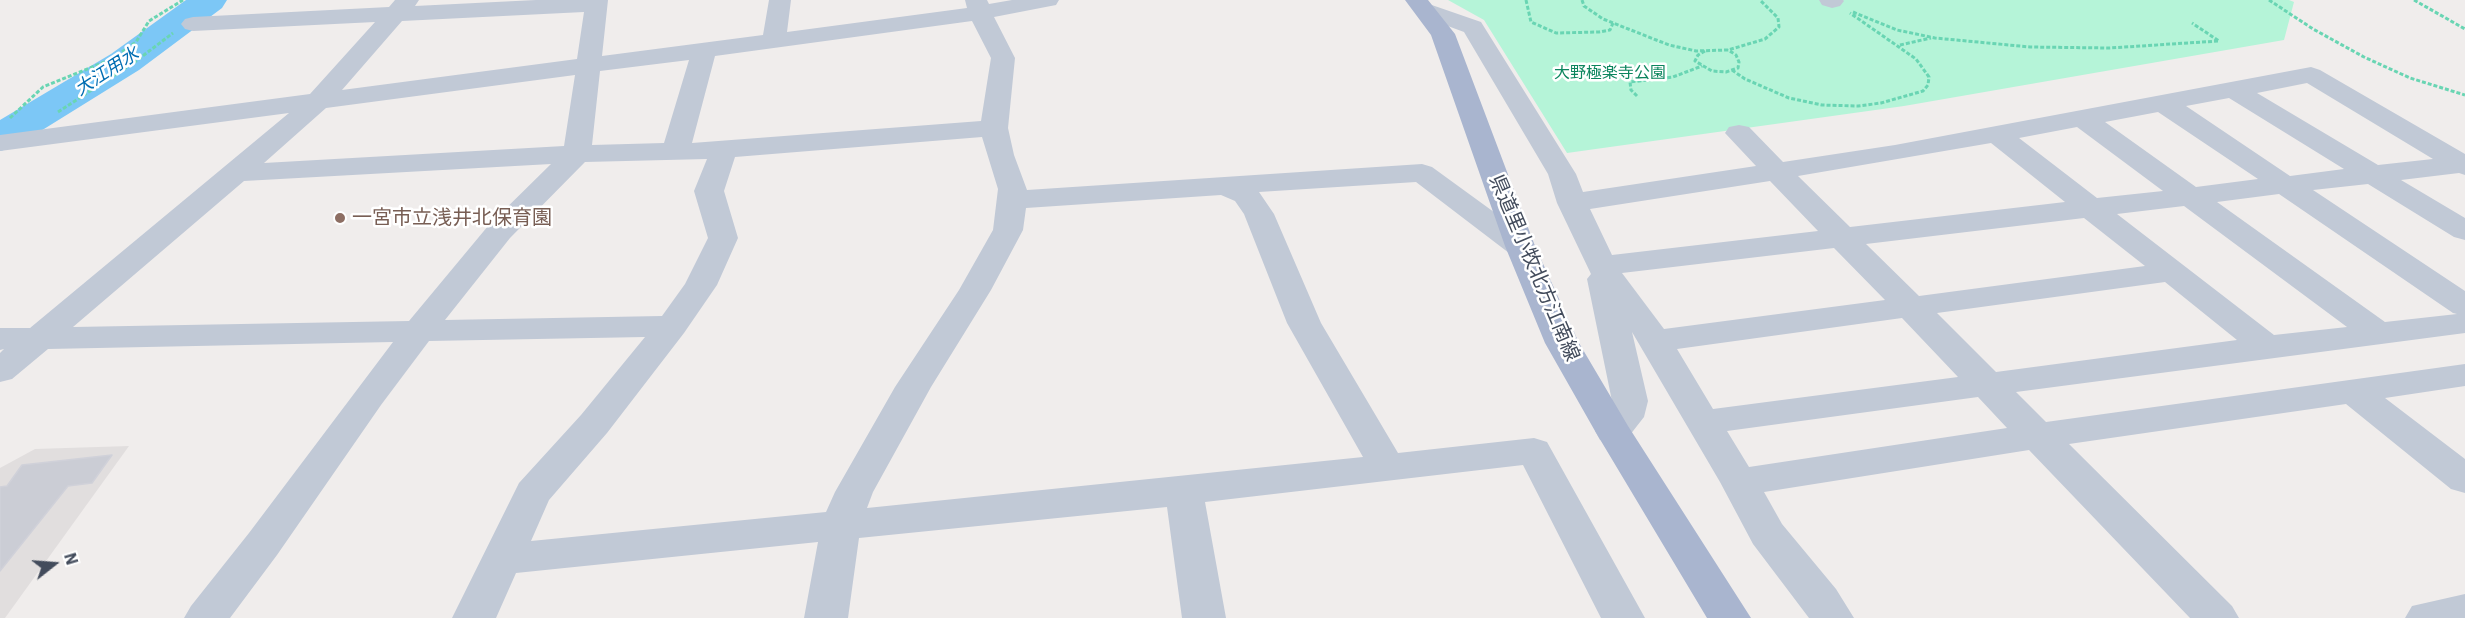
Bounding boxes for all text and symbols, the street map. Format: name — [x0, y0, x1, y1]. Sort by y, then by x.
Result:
water label: 大江用水 — [71, 43, 143, 101]
park label: 大野極楽寺公園 — [1554, 63, 1666, 83]
street label: 県道里小牧北方江南線 — [1484, 171, 1584, 365]
place label: 一宮市立浅井北保育園 — [352, 206, 552, 230]
marker: 一宮市立浅井北保育園 — [333, 211, 347, 225]
north arrow — [24, 534, 84, 594]
text: N — [60, 550, 82, 567]

